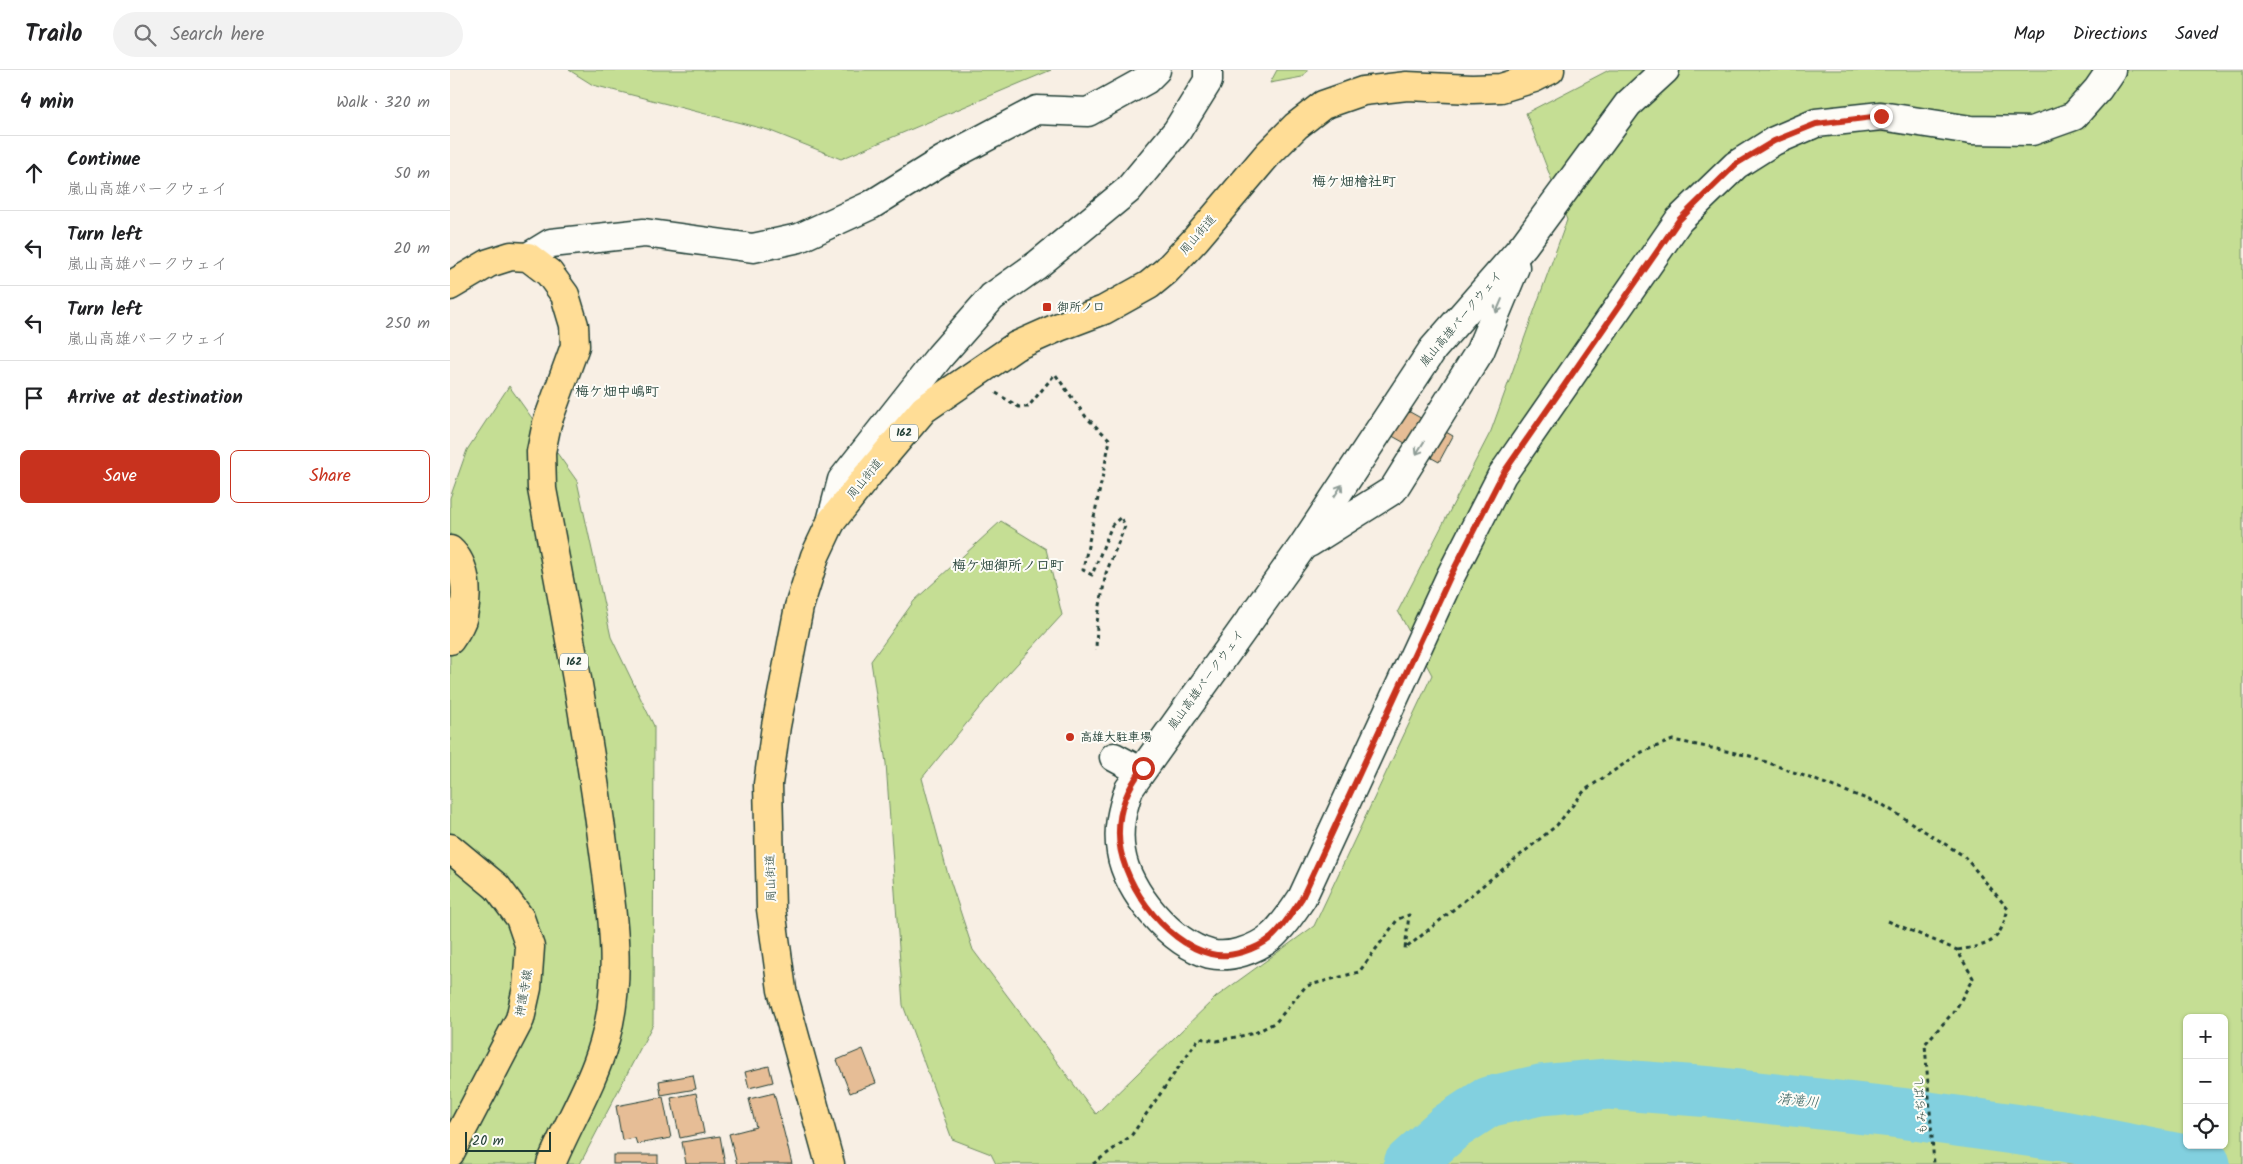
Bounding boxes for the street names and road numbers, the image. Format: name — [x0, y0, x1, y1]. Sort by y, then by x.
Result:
street label: 周山街道 — [1175, 211, 1221, 259]
street label: 嵐山高雄パークウェイ — [1415, 267, 1507, 371]
road number: 162 — [890, 424, 918, 442]
street label: 周山街道 — [843, 454, 887, 504]
street label: 嵐山高雄パークウェイ — [1163, 626, 1249, 734]
road number: 162 — [560, 654, 588, 670]
street label: 周山街道 — [761, 854, 781, 902]
street label: 神護寺線 — [510, 968, 538, 1018]
street label: もみぢばし — [1909, 1075, 1933, 1135]

